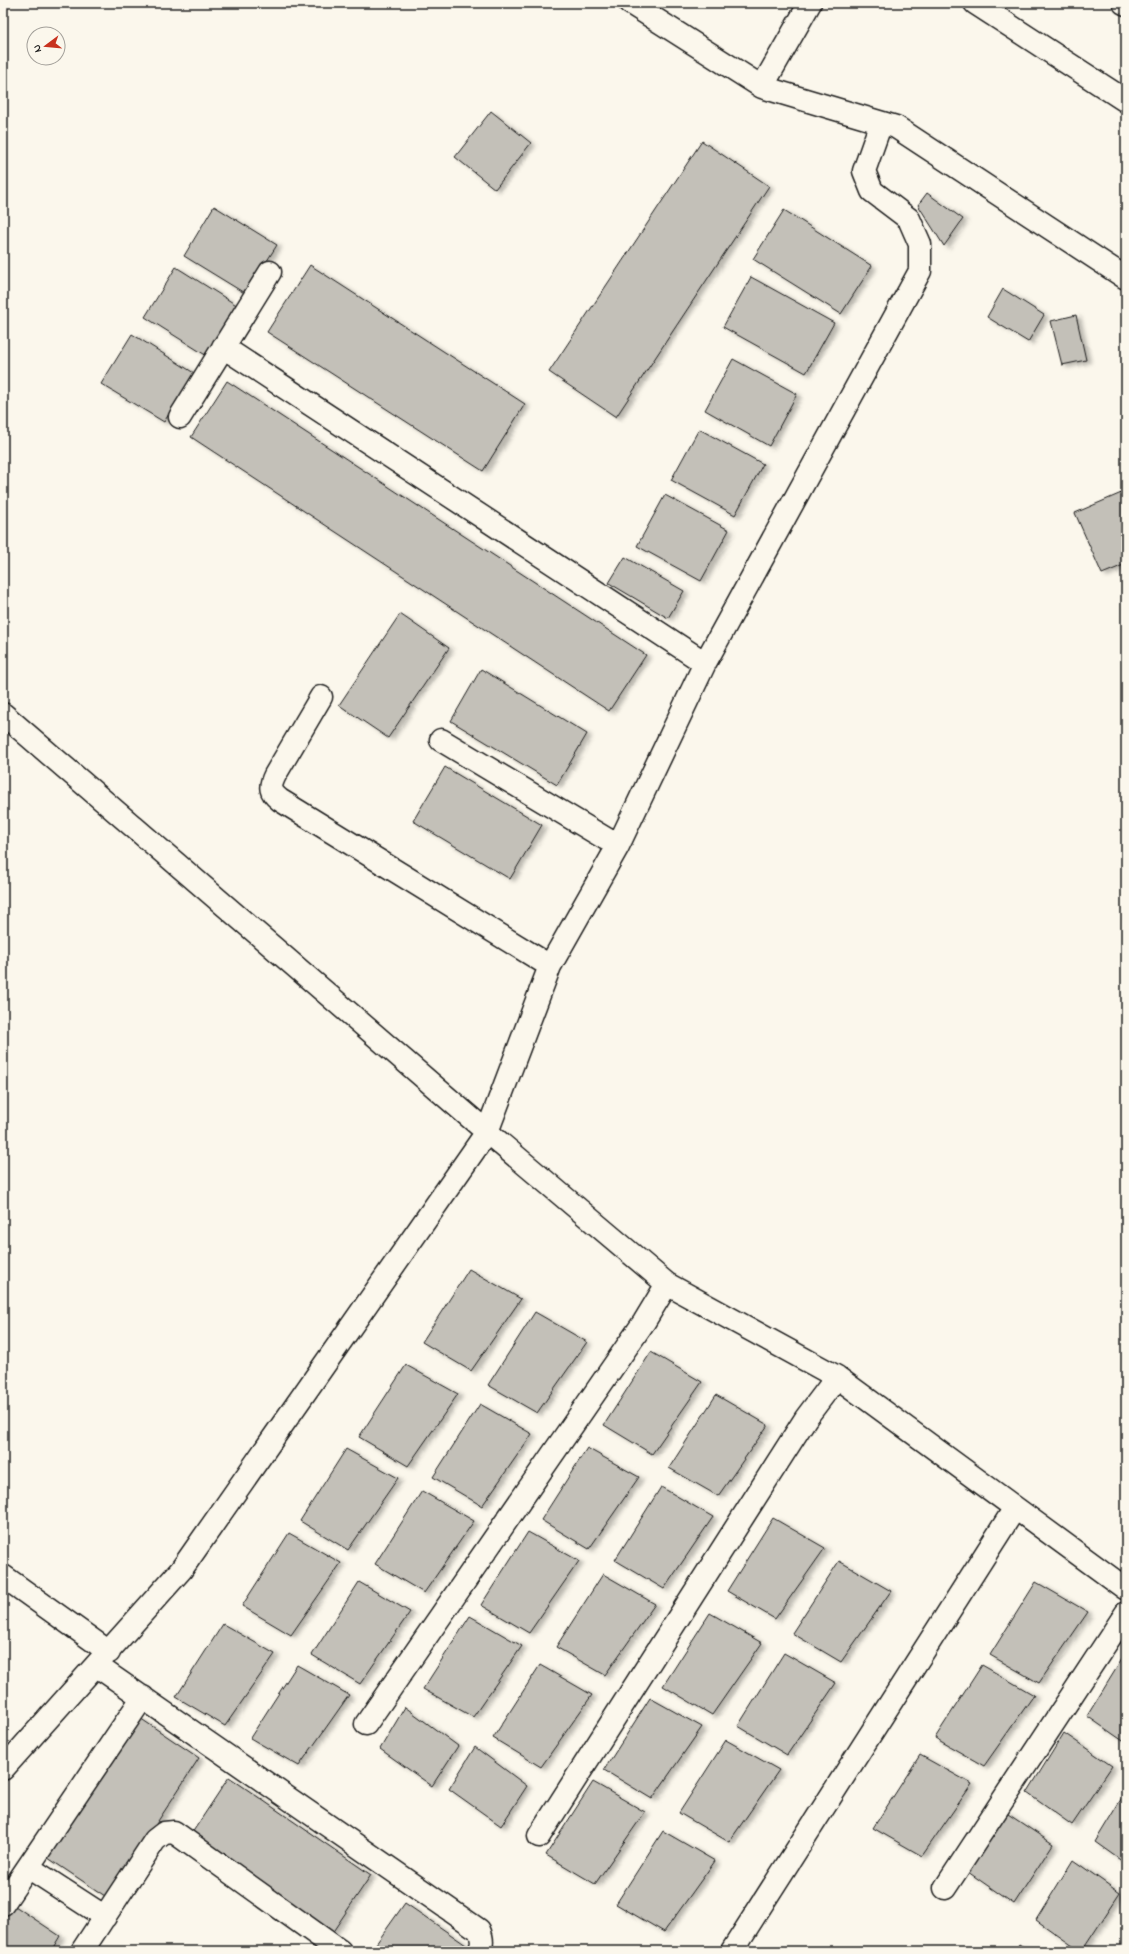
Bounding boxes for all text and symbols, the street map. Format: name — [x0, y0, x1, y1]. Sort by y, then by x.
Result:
north arrow — [26, 26, 66, 66]
text: N — [29, 43, 46, 54]

